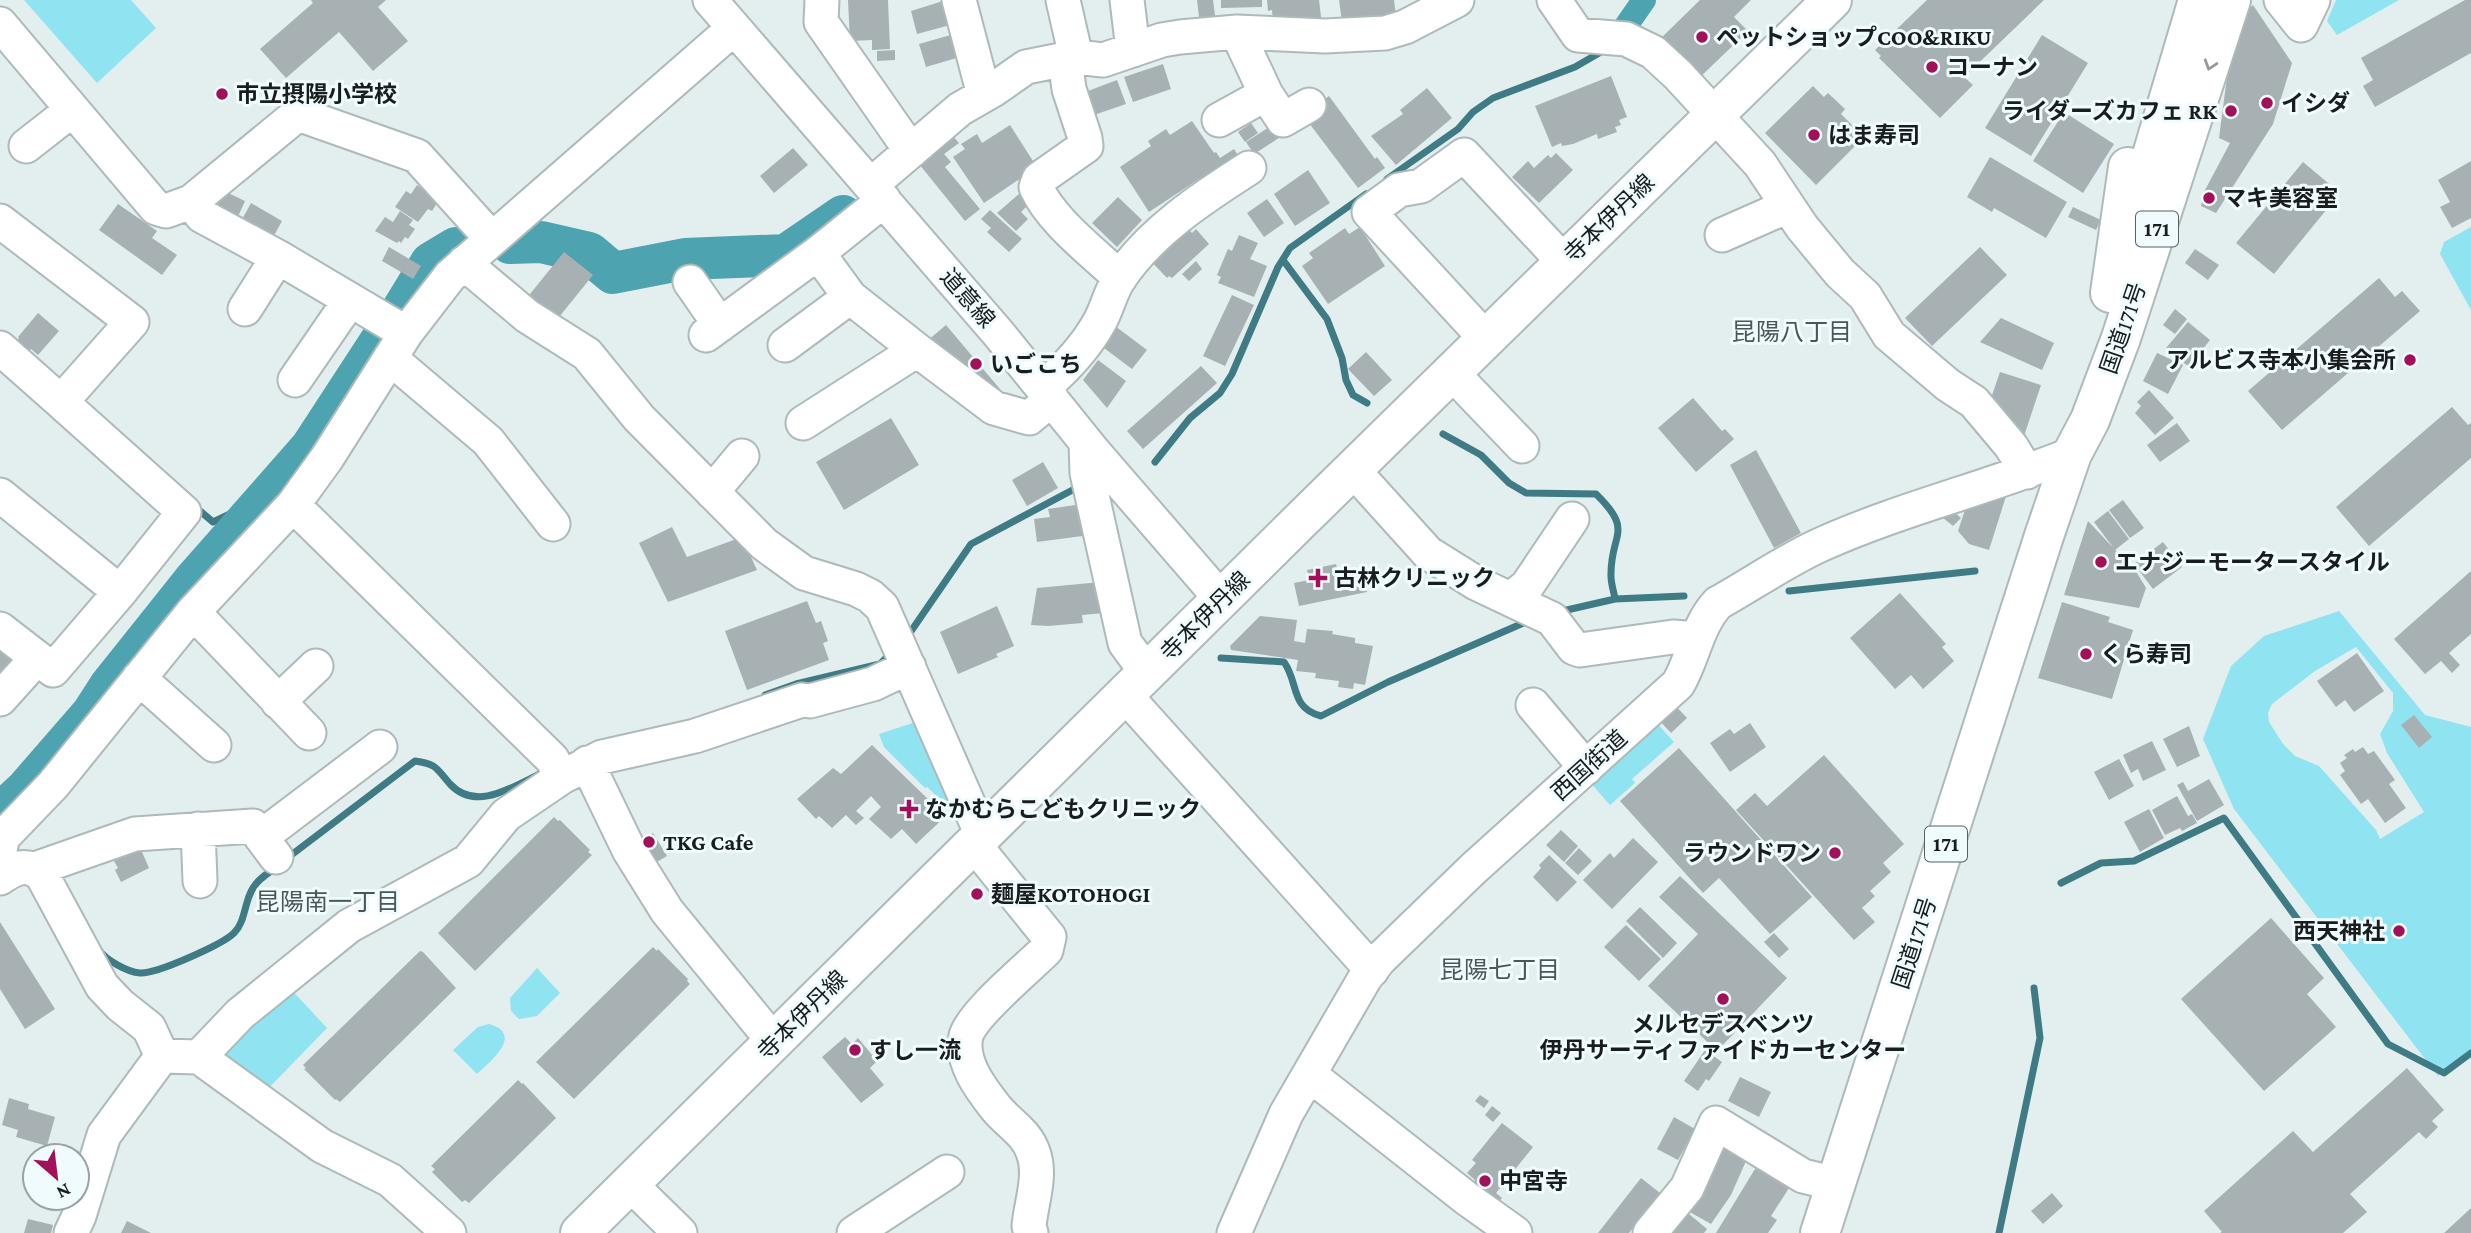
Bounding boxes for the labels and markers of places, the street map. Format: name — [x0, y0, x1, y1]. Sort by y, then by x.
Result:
place label: ペットショップCOO&RIKU — [1716, 24, 1992, 50]
marker: ペットショップCOO&RIKU — [1694, 29, 1710, 45]
place label: コーナン — [1946, 54, 2038, 80]
marker: コーナン — [1924, 59, 1940, 75]
place label: 市立摂陽小学校 — [236, 81, 397, 107]
marker: 市立摂陽小学校 — [214, 86, 230, 102]
place label: イシダ — [2281, 90, 2350, 116]
marker: イシダ — [2259, 95, 2275, 111]
place label: ライダーズカフェ RK — [2002, 98, 2217, 124]
marker: ライダーズカフェ RK — [2223, 103, 2239, 119]
place label: はま寿司 — [1828, 122, 1920, 148]
marker: はま寿司 — [1806, 127, 1822, 143]
place label: マキ美容室 — [2223, 185, 2338, 211]
marker: マキ美容室 — [2201, 190, 2217, 206]
place label: アルビス寺本小集会所 — [2166, 347, 2396, 373]
place label: いごこち — [990, 351, 1082, 377]
marker: アルビス寺本小集会所 — [2402, 352, 2418, 368]
marker: いごこち — [968, 356, 984, 372]
place label: エナジーモータースタイル — [2115, 549, 2390, 575]
marker: エナジーモータースタイル — [2093, 554, 2109, 570]
place label: 古林クリニック — [1334, 565, 1495, 591]
marker: 古林クリニック — [1308, 568, 1328, 588]
place label: くら寿司 — [2100, 641, 2192, 667]
marker: くら寿司 — [2078, 646, 2094, 662]
place label: なかむらこどもクリニック — [925, 796, 1201, 822]
marker: なかむらこどもクリニック — [899, 799, 919, 819]
place label: TKG Cafe — [663, 829, 754, 855]
marker: TKG Cafe — [641, 834, 657, 850]
place label: ラウンドワン — [1683, 840, 1821, 866]
marker: ラウンドワン — [1827, 845, 1843, 861]
place label: 麺屋KOTOHOGI — [991, 881, 1150, 907]
marker: 麺屋KOTOHOGI — [969, 886, 985, 902]
place label: 西天神社 — [2293, 918, 2385, 944]
marker: 西天神社 — [2391, 923, 2407, 939]
marker: メルセデスベンツ 伊丹サーティファイドカーセンター — [1715, 991, 1731, 1007]
place label: メルセデスベンツ 伊丹サーティファイドカーセンター — [1540, 1011, 1906, 1063]
place label: すし一流 — [869, 1037, 961, 1063]
marker: すし一流 — [847, 1042, 863, 1058]
place label: 中宮寺 — [1499, 1168, 1568, 1194]
marker: 中宮寺 — [1477, 1173, 1493, 1189]

